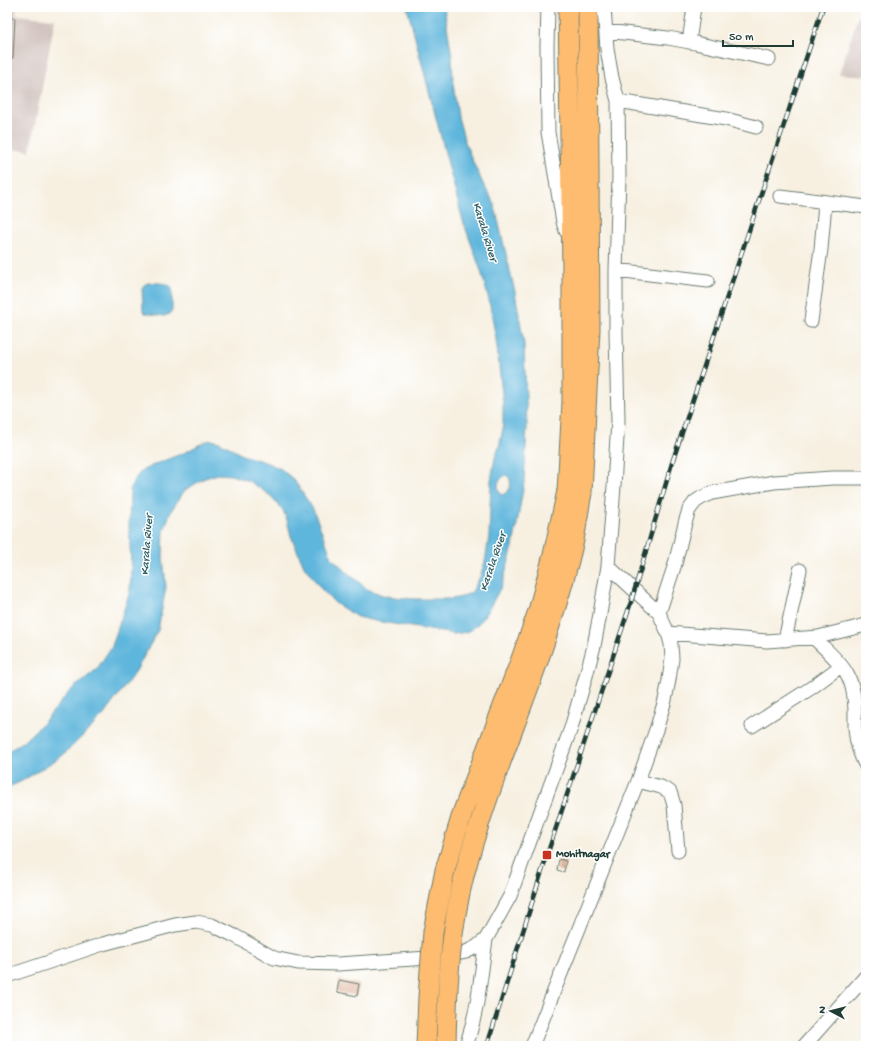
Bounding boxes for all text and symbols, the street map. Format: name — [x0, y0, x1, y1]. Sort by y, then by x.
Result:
scale bar — [723, 22, 793, 48]
text: 50 m — [729, 31, 754, 45]
water label: Karala River — [468, 201, 500, 266]
water label: Karala River — [139, 511, 157, 576]
water label: Karala River — [477, 528, 511, 593]
place label: Mohitnagar — [556, 848, 611, 862]
marker: Mohitnagar — [541, 849, 553, 861]
north arrow — [811, 991, 851, 1031]
text: N — [817, 1006, 829, 1014]

